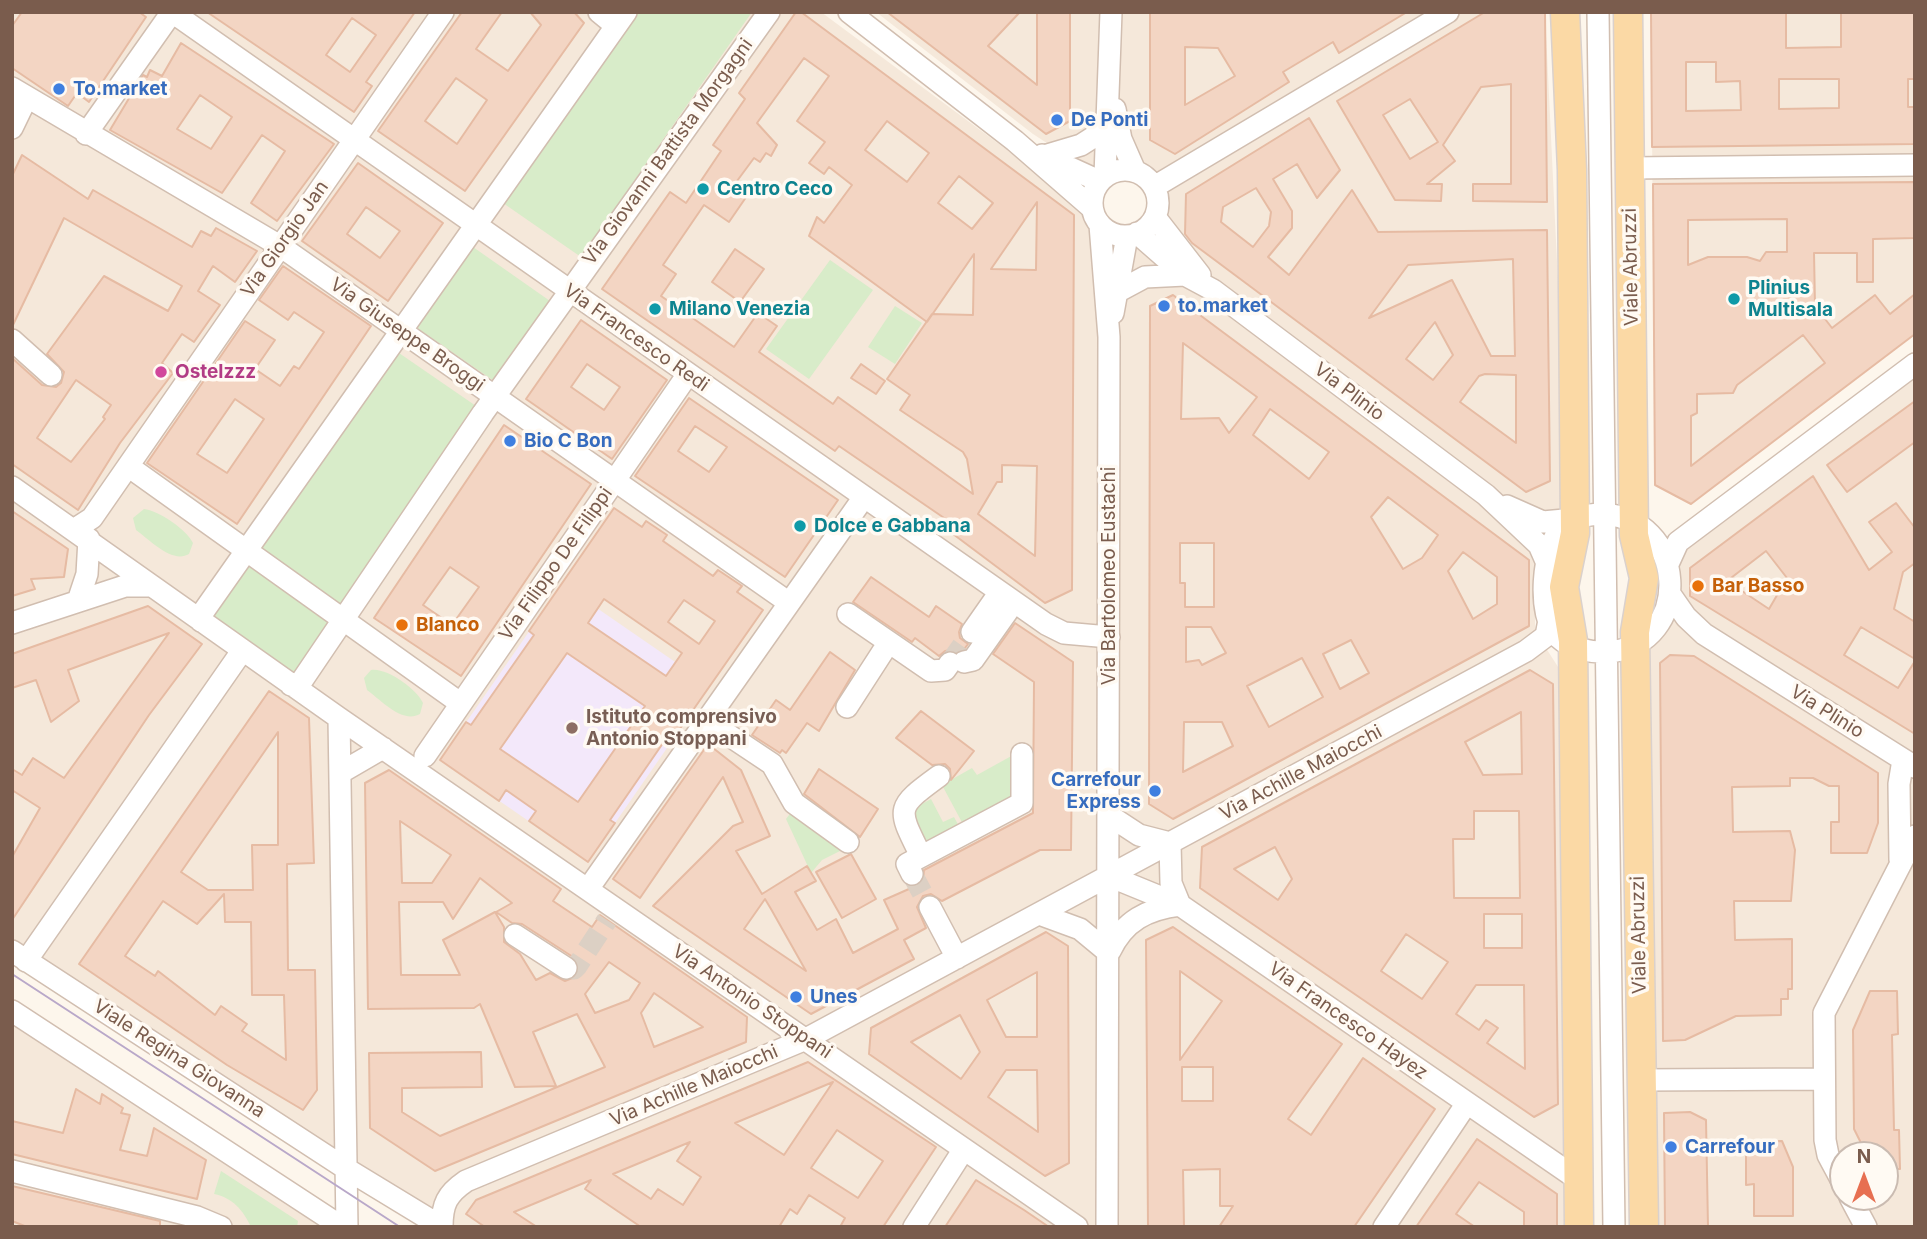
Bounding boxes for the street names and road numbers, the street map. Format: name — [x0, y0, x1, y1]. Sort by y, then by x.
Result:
street label: Via Giovanni Battista Morgagni — [578, 34, 758, 270]
street label: Via Giorgio Jan — [237, 177, 333, 301]
street label: Viale Abruzzi — [1619, 208, 1643, 326]
street label: Via Giuseppe Broggi — [325, 273, 489, 397]
street label: Via Francesco Redi — [559, 279, 713, 397]
street label: Via Plinio — [1309, 358, 1389, 426]
street label: Via Bartolomeo Eustachi — [1098, 467, 1120, 685]
street label: Via Filippo De Filippi — [495, 483, 617, 645]
street label: Via Plinio — [1786, 681, 1868, 743]
street label: Via Achille Maiocchi — [1216, 721, 1386, 825]
street label: Viale Abruzzi — [1627, 876, 1651, 994]
street label: Via Antonio Stoppani — [668, 940, 836, 1064]
street label: Via Francesco Hayez — [1264, 957, 1432, 1085]
street label: Viale Regina Giovanna — [89, 995, 269, 1123]
street label: Via Achille Maiocchi — [606, 1040, 782, 1132]

